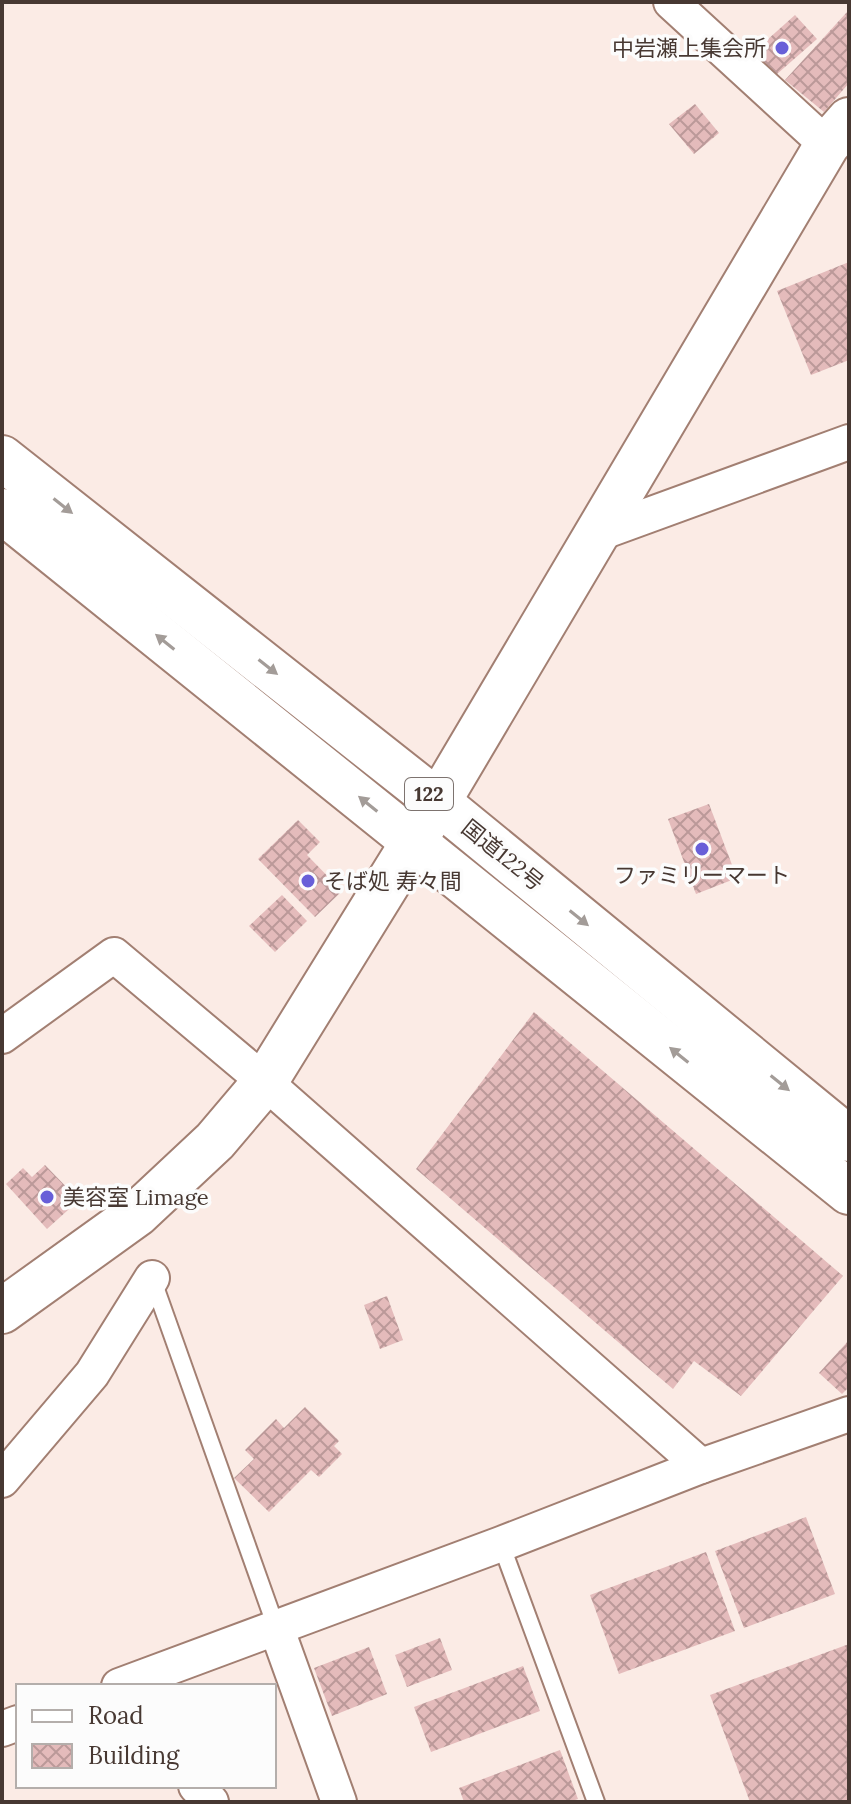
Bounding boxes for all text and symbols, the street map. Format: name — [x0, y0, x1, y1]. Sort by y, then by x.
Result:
place label: 中岩瀬上集会所 — [612, 34, 766, 62]
marker: 中岩瀬上集会所 — [773, 39, 791, 57]
one-way arrow — [53, 498, 73, 514]
one-way arrow — [155, 634, 175, 650]
one-way arrow — [258, 659, 278, 675]
road number: 122 — [405, 778, 453, 810]
one-way arrow — [358, 797, 378, 813]
street label: 国道122号 — [456, 813, 550, 897]
marker: ファミリーマート — [693, 840, 711, 858]
place label: ファミリーマート — [614, 861, 790, 889]
place label: そば処 寿々間 — [324, 867, 462, 895]
marker: そば処 寿々間 — [299, 872, 317, 890]
one-way arrow — [569, 909, 589, 926]
one-way arrow — [669, 1047, 689, 1064]
one-way arrow — [770, 1074, 790, 1091]
place label: 美容室 Limage — [63, 1183, 209, 1211]
marker: 美容室 Limage — [38, 1188, 56, 1206]
legend — [16, 1684, 276, 1788]
text: Road — [88, 1700, 144, 1731]
text: Building — [88, 1740, 180, 1771]

